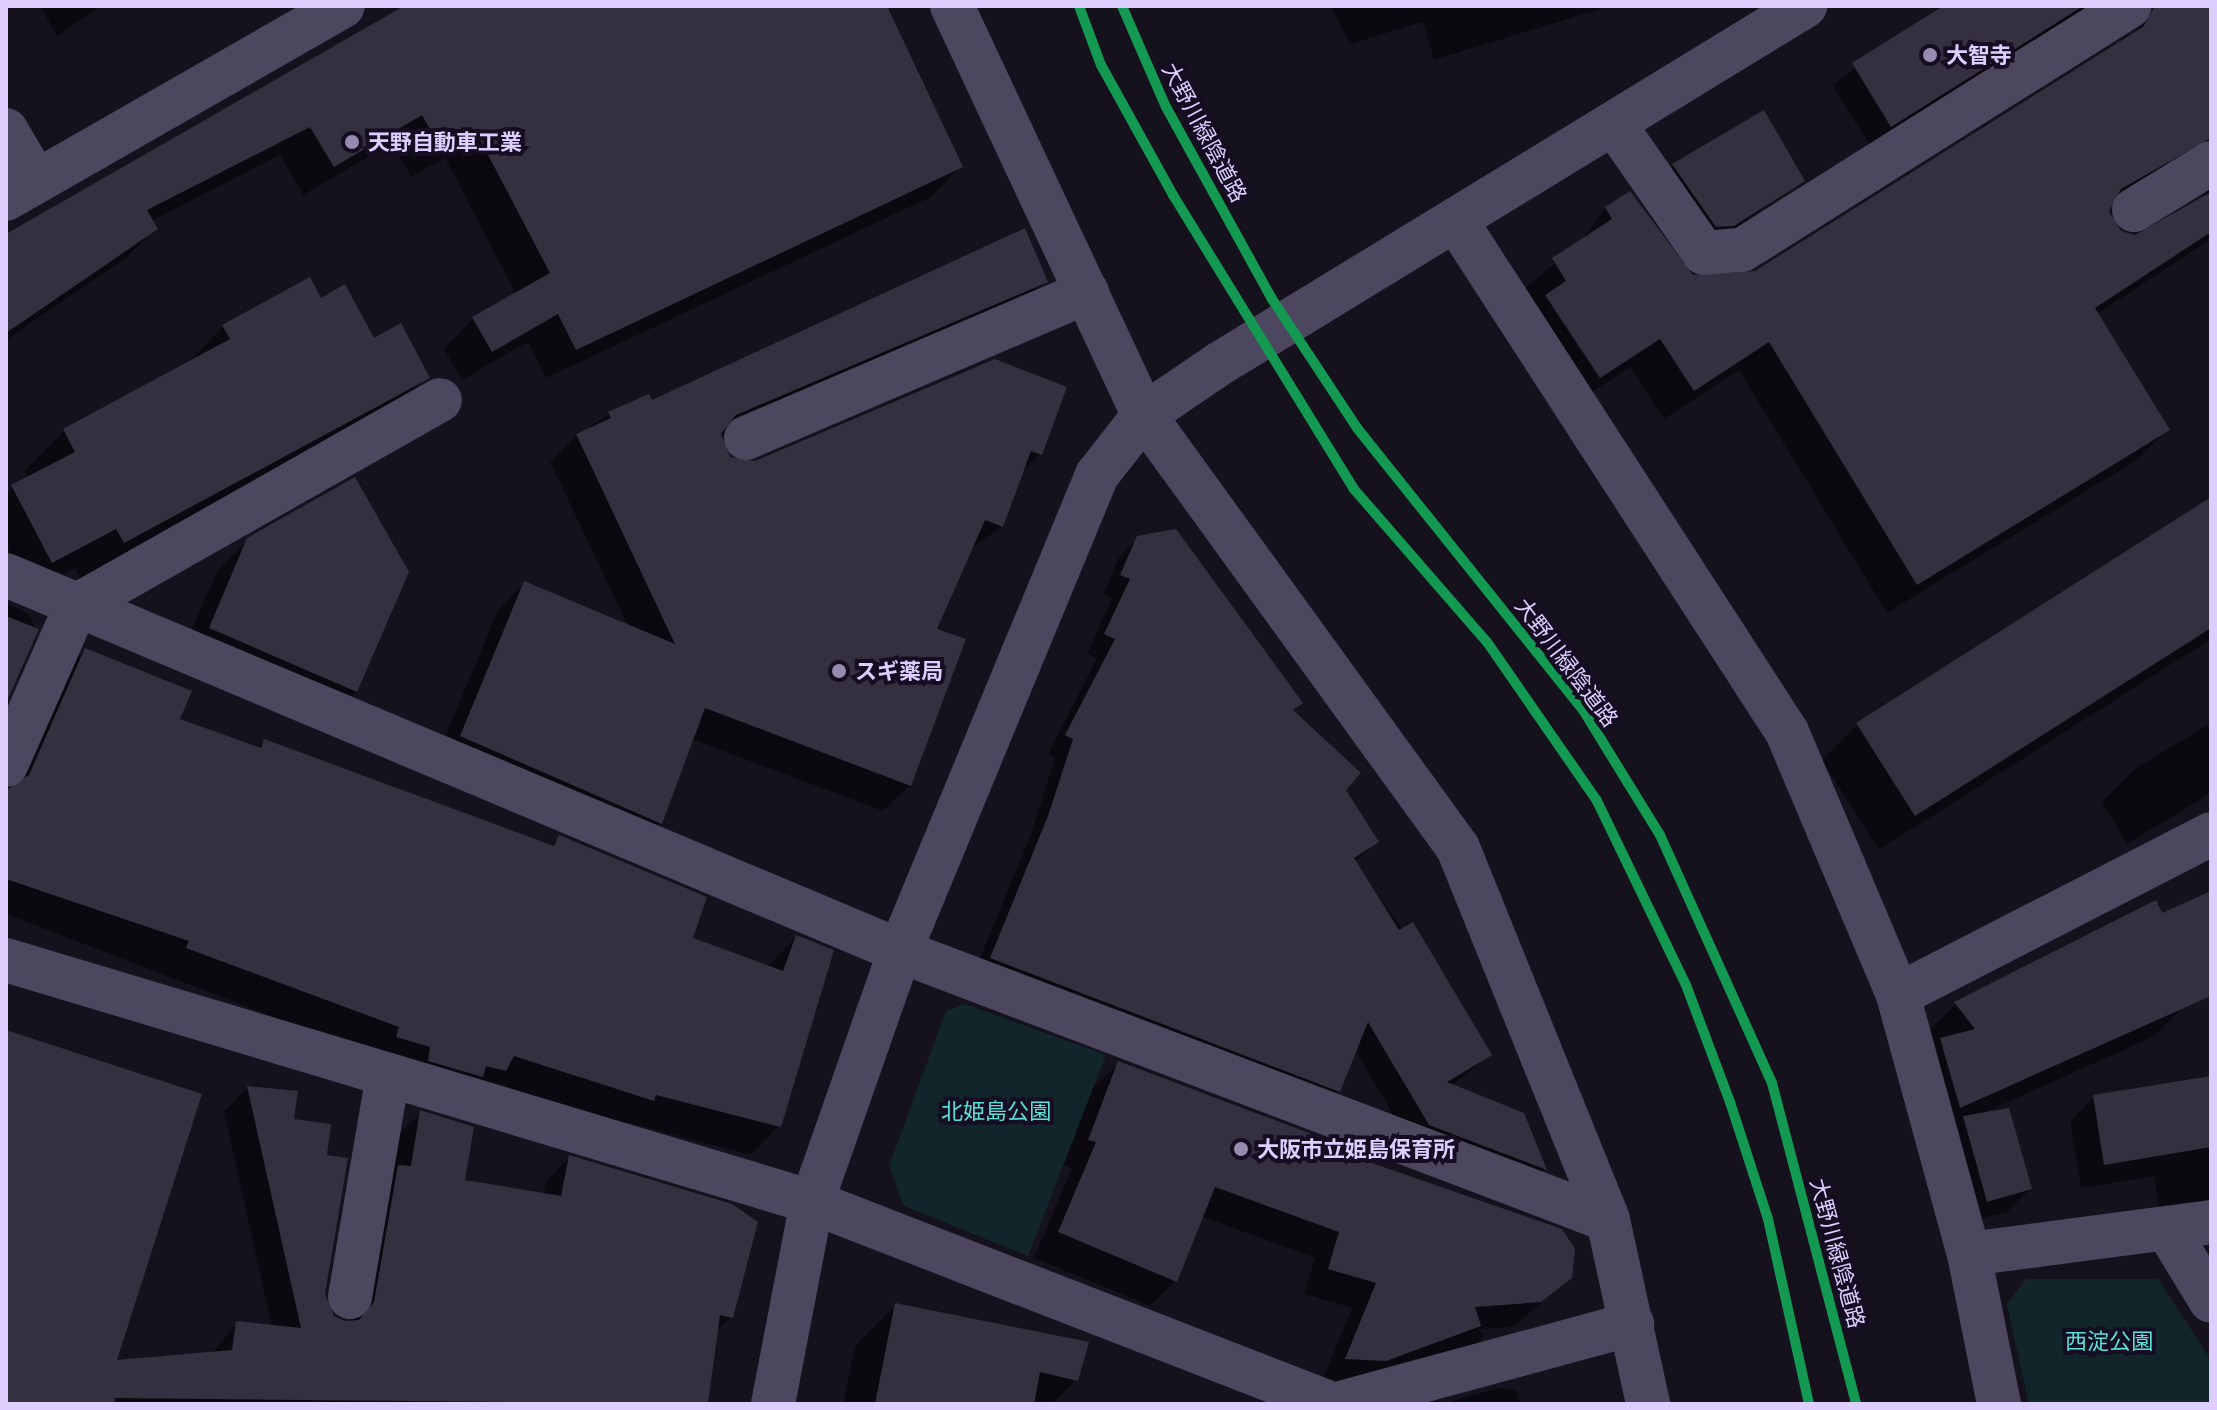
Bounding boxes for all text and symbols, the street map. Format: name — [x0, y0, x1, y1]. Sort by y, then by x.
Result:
place label: 大智寺 — [1946, 42, 2012, 68]
marker: 大智寺 — [1921, 46, 1939, 64]
street label: 大野川緑陰道路 — [1157, 58, 1253, 206]
place label: 天野自動車工業 — [368, 129, 522, 155]
marker: 天野自動車工業 — [343, 133, 361, 151]
street label: 大野川緑陰道路 — [1510, 593, 1624, 731]
place label: スギ薬局 — [855, 658, 943, 684]
marker: スギ薬局 — [830, 662, 848, 680]
park label: 北姫島公園 — [941, 1098, 1051, 1124]
place label: 大阪市立姫島保育所 — [1257, 1136, 1455, 1162]
marker: 大阪市立姫島保育所 — [1232, 1140, 1250, 1158]
street label: 大野川緑陰道路 — [1805, 1175, 1871, 1331]
park label: 西淀公園 — [2065, 1328, 2153, 1354]

